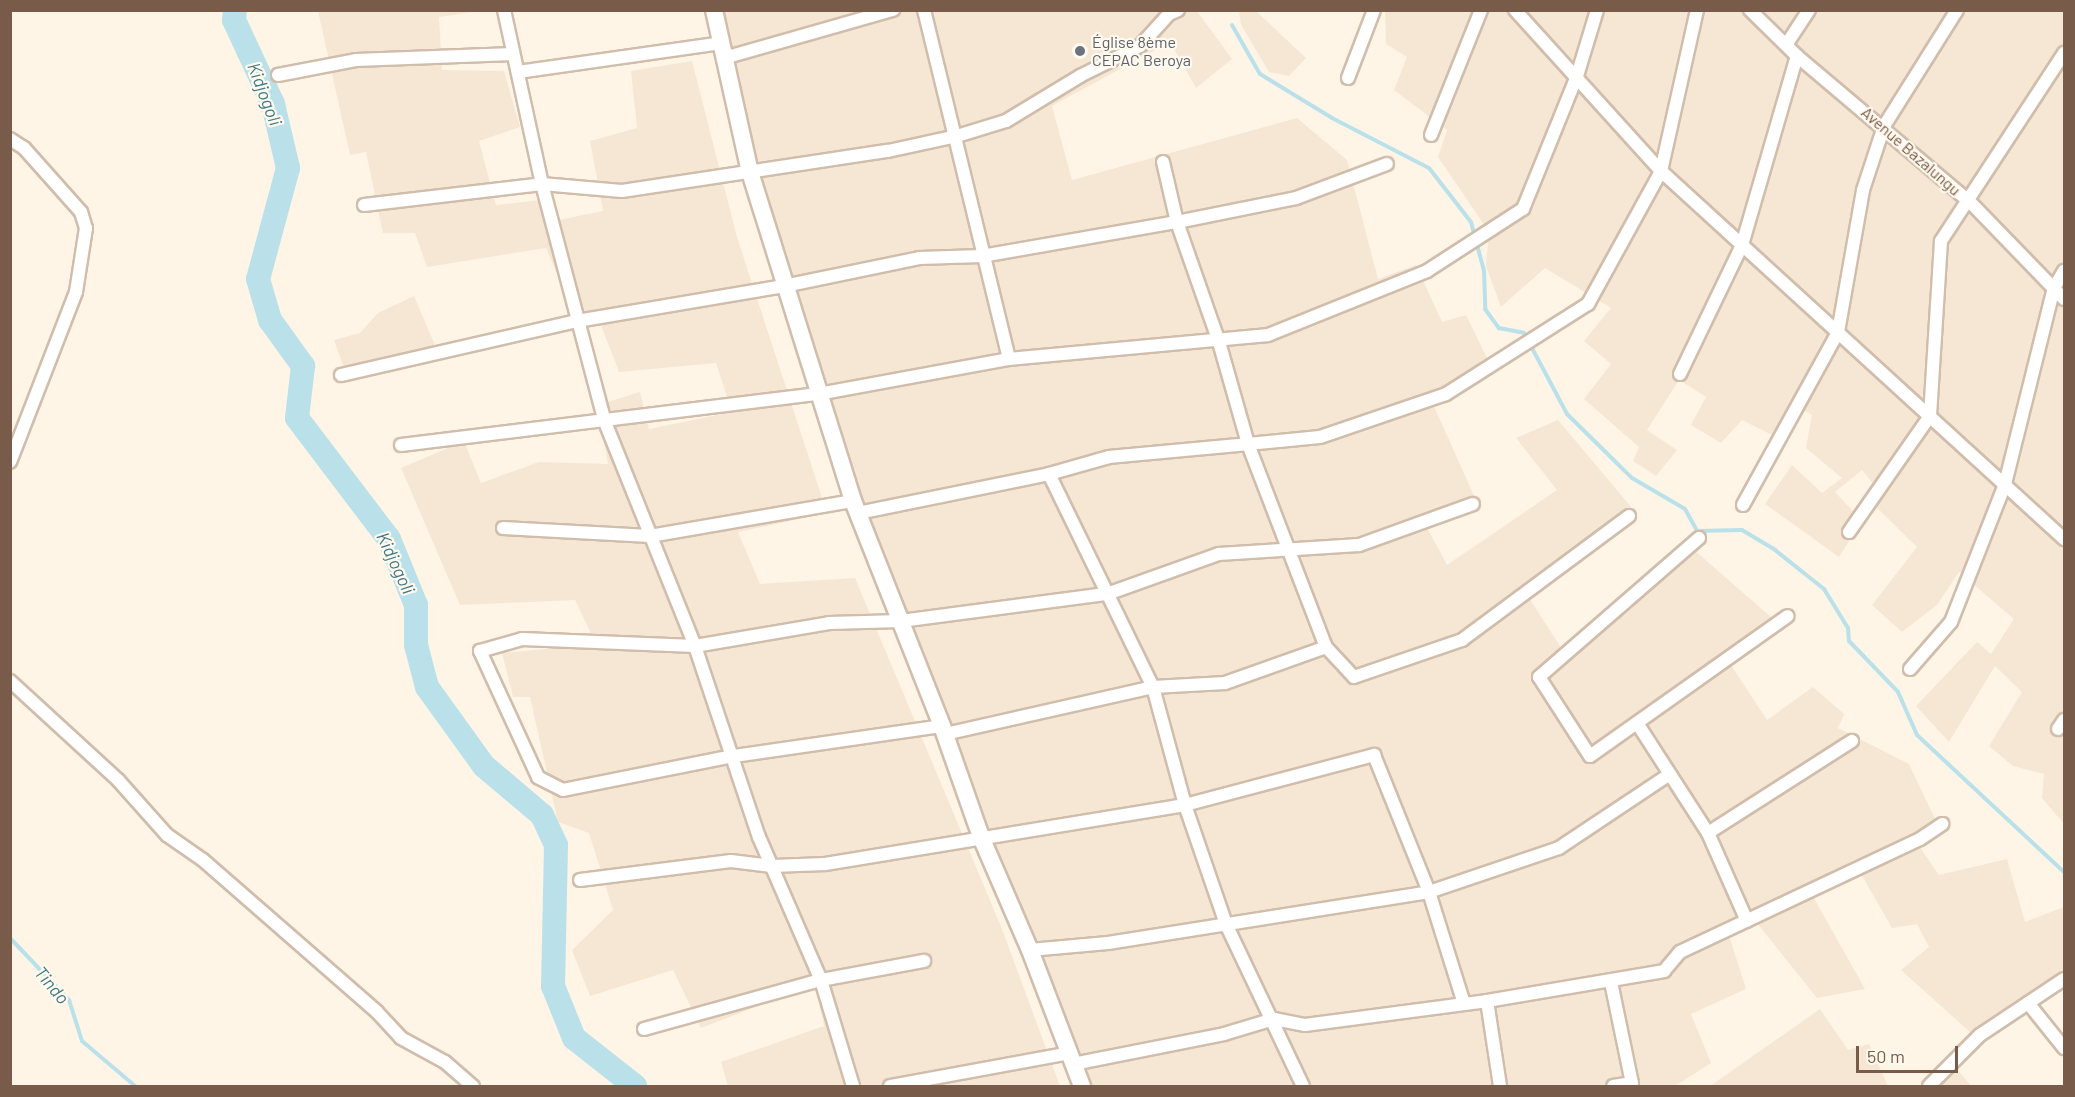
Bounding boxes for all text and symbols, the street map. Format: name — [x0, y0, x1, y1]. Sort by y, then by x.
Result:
place label: Église 8ème CEPAC Beroya — [1092, 32, 1191, 70]
marker: Église 8ème CEPAC Beroya — [1073, 44, 1087, 58]
water label: Kidjogoli — [243, 59, 287, 129]
street label: Avenue Bazalungu — [1857, 103, 1965, 199]
water label: Kidjogoli — [372, 529, 420, 597]
water label: Tindo — [30, 962, 74, 1008]
scale bar — [1859, 1034, 1961, 1072]
text: 50 m — [1867, 1045, 1905, 1067]

